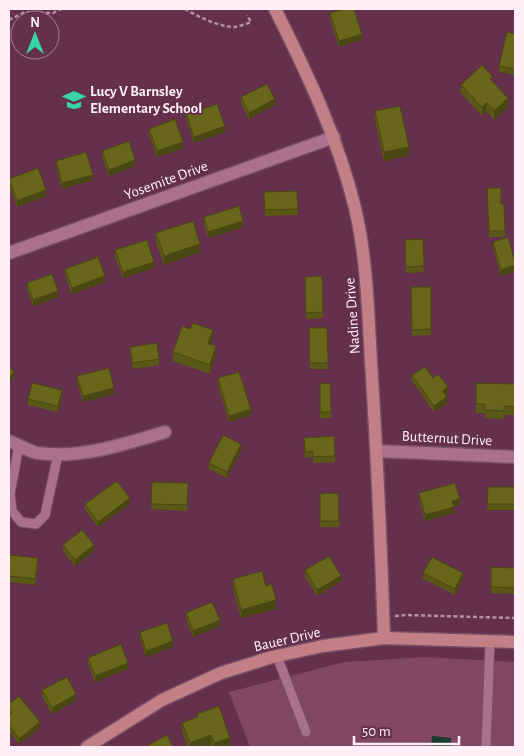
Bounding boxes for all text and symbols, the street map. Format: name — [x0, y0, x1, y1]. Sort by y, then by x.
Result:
north arrow — [10, 10, 60, 60]
text: N — [30, 16, 40, 30]
place label: Lucy V Barnsley Elementary School — [90, 84, 202, 116]
school or university icon: Lucy V Barnsley Elementary School — [61, 87, 87, 113]
street label: Yosemite Drive — [122, 158, 210, 202]
street label: Nadine Drive — [342, 277, 363, 355]
street label: Butternut Drive — [401, 429, 493, 448]
street label: Bauer Drive — [252, 625, 322, 654]
scale bar — [354, 714, 459, 746]
text: 50 m — [362, 724, 391, 739]

